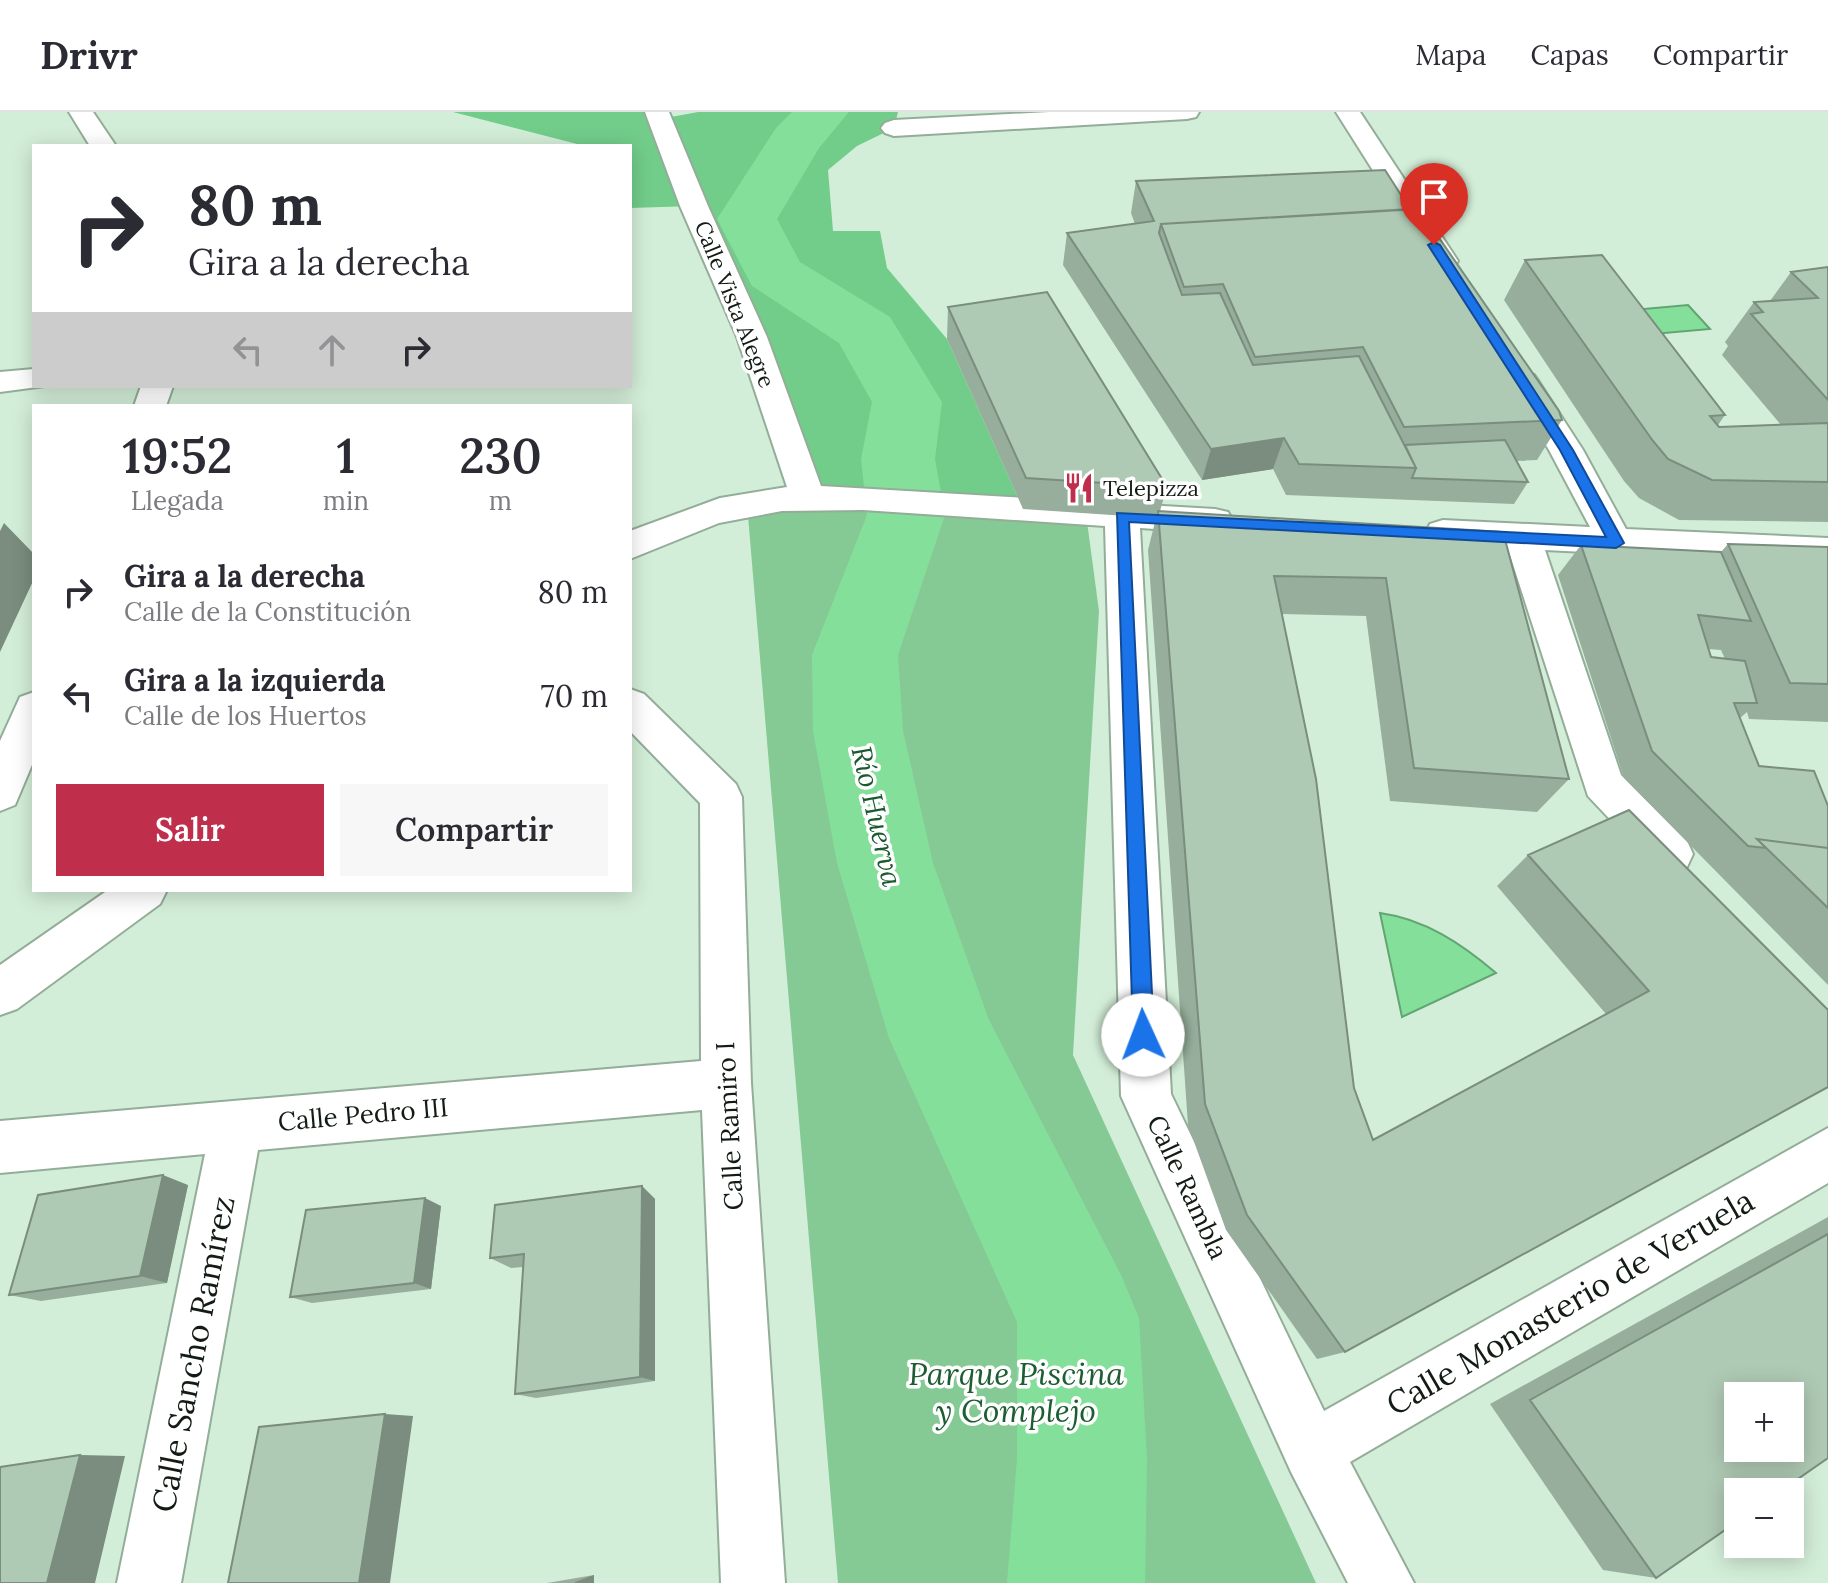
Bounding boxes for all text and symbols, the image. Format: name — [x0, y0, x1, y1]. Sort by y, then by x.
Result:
text: Drivr — [40, 31, 138, 79]
text: Mapa — [1415, 37, 1487, 73]
text: Capas — [1531, 37, 1609, 73]
text: Compartir — [1653, 37, 1788, 73]
pin — [1400, 163, 1468, 245]
text: 80 m — [188, 169, 322, 240]
icon: arrive — [1412, 175, 1456, 219]
icon: right — [56, 176, 160, 280]
street label: Calle Vista Alegre — [689, 216, 781, 392]
text: Gira a la derecha — [188, 239, 470, 285]
icon: left — [226, 328, 270, 372]
icon: ahead — [310, 328, 354, 372]
icon: right — [394, 328, 438, 372]
text: 19:52 — [122, 425, 232, 486]
text: 1 — [336, 425, 355, 486]
text: 230 — [459, 425, 542, 486]
restaurant icon: Telepizza — [1062, 471, 1096, 505]
place label: Telepizza — [1103, 474, 1199, 502]
text: Llegada — [131, 484, 224, 517]
text: min — [323, 484, 369, 517]
text: m — [489, 484, 512, 517]
text: Gira a la derecha — [124, 557, 365, 595]
icon: right — [56, 570, 100, 614]
text: 80 m — [538, 573, 608, 611]
text: Calle de la Constitución — [124, 595, 411, 628]
text: Gira a la izquierda — [124, 661, 385, 699]
icon: left — [56, 674, 100, 718]
text: 70 m — [541, 677, 608, 715]
text: Calle de los Huertos — [124, 699, 366, 732]
water label: Río Huerva — [843, 742, 911, 890]
button: Salir — [56, 784, 324, 876]
button: Compartir — [340, 784, 608, 876]
position arrow — [1101, 993, 1185, 1077]
street label: Calle Ramiro I — [708, 1041, 750, 1211]
street label: Calle Pedro III — [276, 1090, 450, 1138]
street label: Calle Rambla — [1140, 1110, 1236, 1264]
street label: Calle Monasterio de Veruela — [1379, 1180, 1761, 1424]
street label: Calle Sancho Ramírez — [142, 1193, 244, 1515]
park label: Parque Piscina y Complejo — [908, 1353, 1124, 1431]
map controls — [1724, 1382, 1804, 1558]
button: + — [1724, 1382, 1804, 1462]
button: − — [1724, 1478, 1804, 1558]

